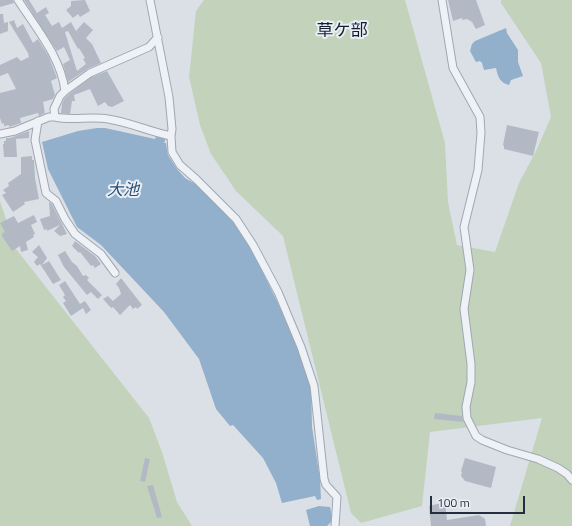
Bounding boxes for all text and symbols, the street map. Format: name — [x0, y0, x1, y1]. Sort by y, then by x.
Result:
district label: 草ケ部 — [317, 22, 367, 42]
water label: 大池 — [107, 181, 139, 201]
scale bar — [432, 488, 527, 514]
text: 100 m — [437, 493, 470, 512]

